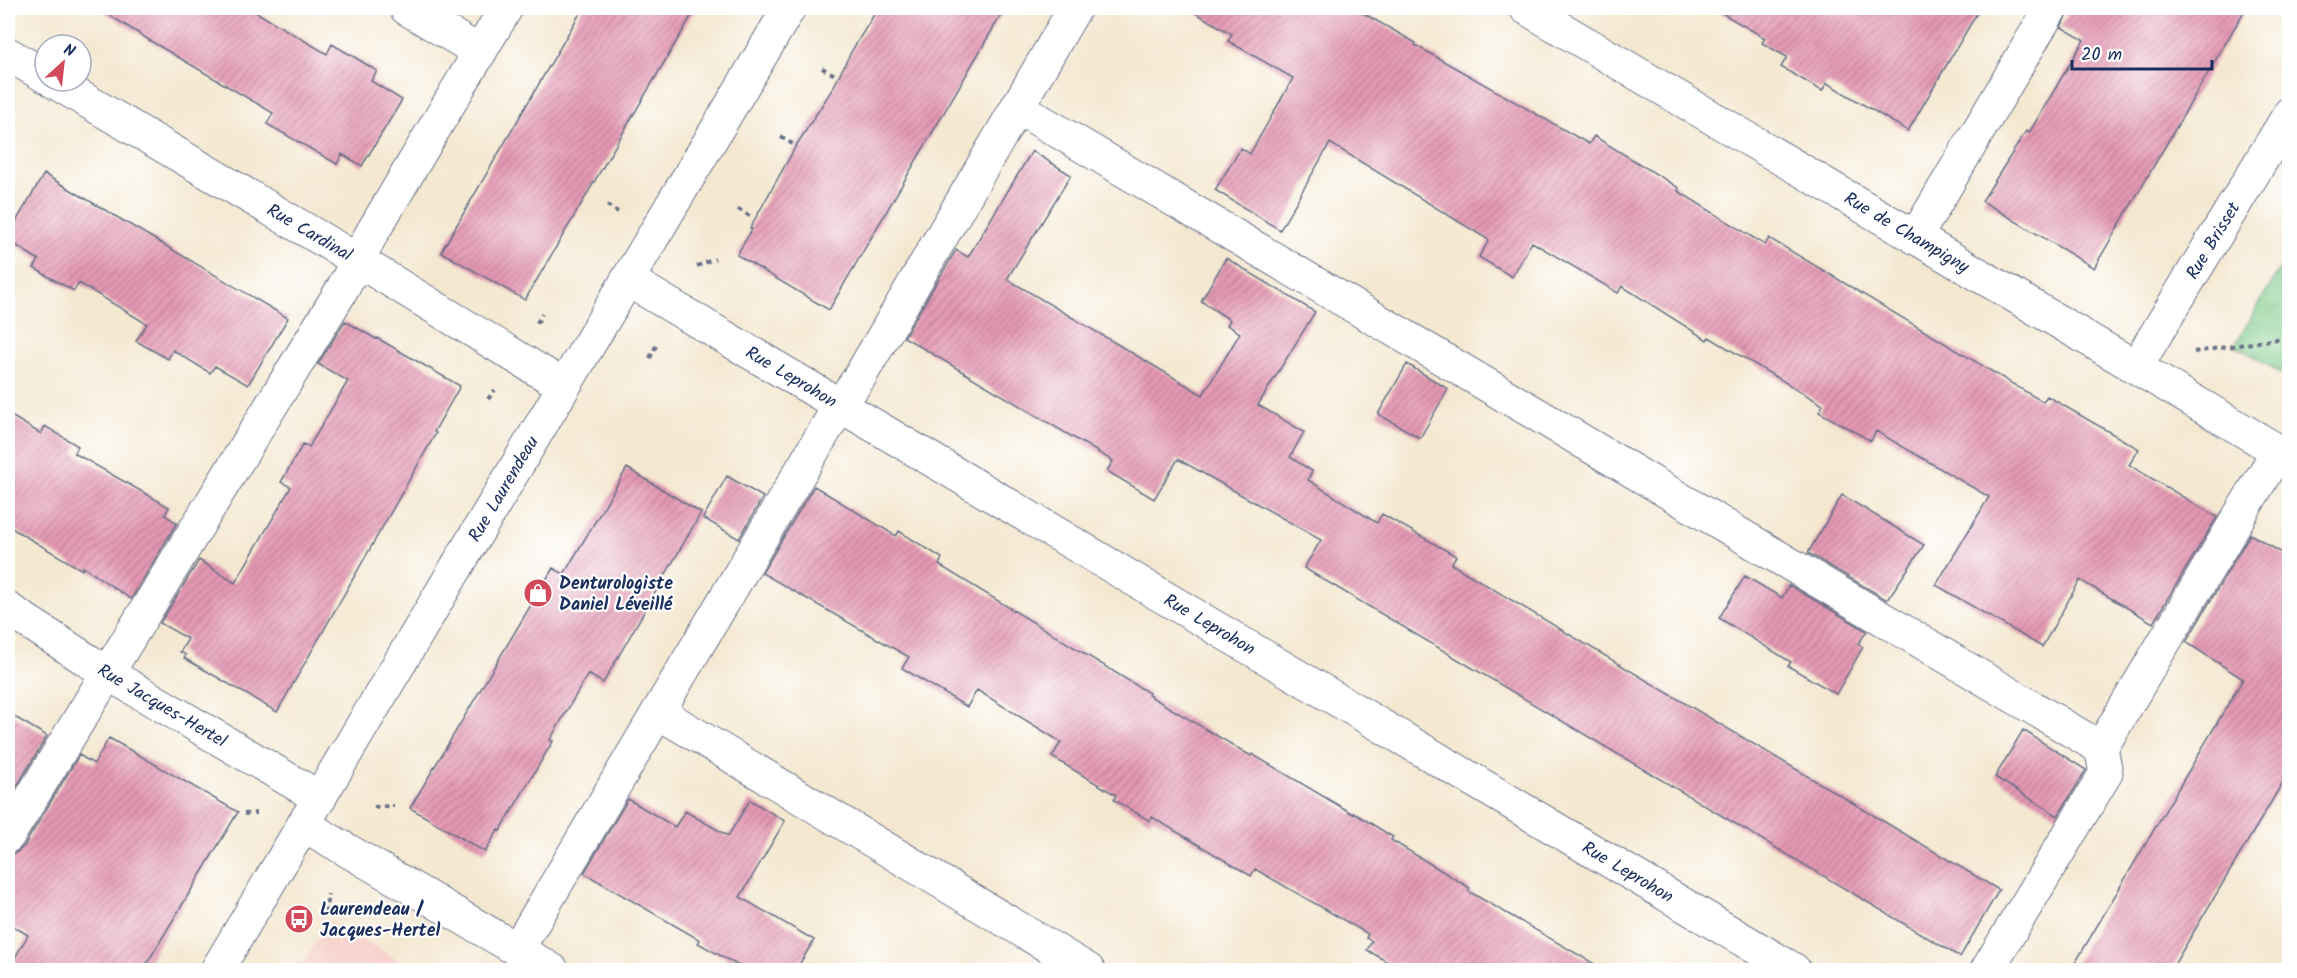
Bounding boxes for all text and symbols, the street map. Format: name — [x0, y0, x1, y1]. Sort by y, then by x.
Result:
north arrow — [33, 33, 93, 93]
scale bar — [2072, 33, 2212, 71]
text: N — [59, 38, 79, 64]
text: 20 m — [2081, 41, 2122, 70]
street label: Rue de Champigny — [1838, 185, 1975, 282]
street label: Rue Brisset — [2179, 196, 2249, 286]
street label: Rue Cardinal — [261, 197, 358, 271]
street label: Rue Leprohon — [739, 339, 842, 417]
street label: Rue Laurendeau — [462, 430, 548, 548]
place label: Denturologiste Daniel Léveillé — [559, 570, 673, 620]
shop icon: Denturologiste Daniel Léveillé — [522, 577, 554, 609]
street label: Rue Leprohon — [1157, 587, 1261, 664]
street label: Rue Jacques-Hertel — [91, 657, 232, 757]
street label: Rue Leprohon — [1576, 834, 1679, 912]
place label: Laurendeau / Jacques-Hertel — [320, 896, 440, 946]
bus stop icon: Laurendeau / Jacques-Hertel — [283, 903, 315, 935]

